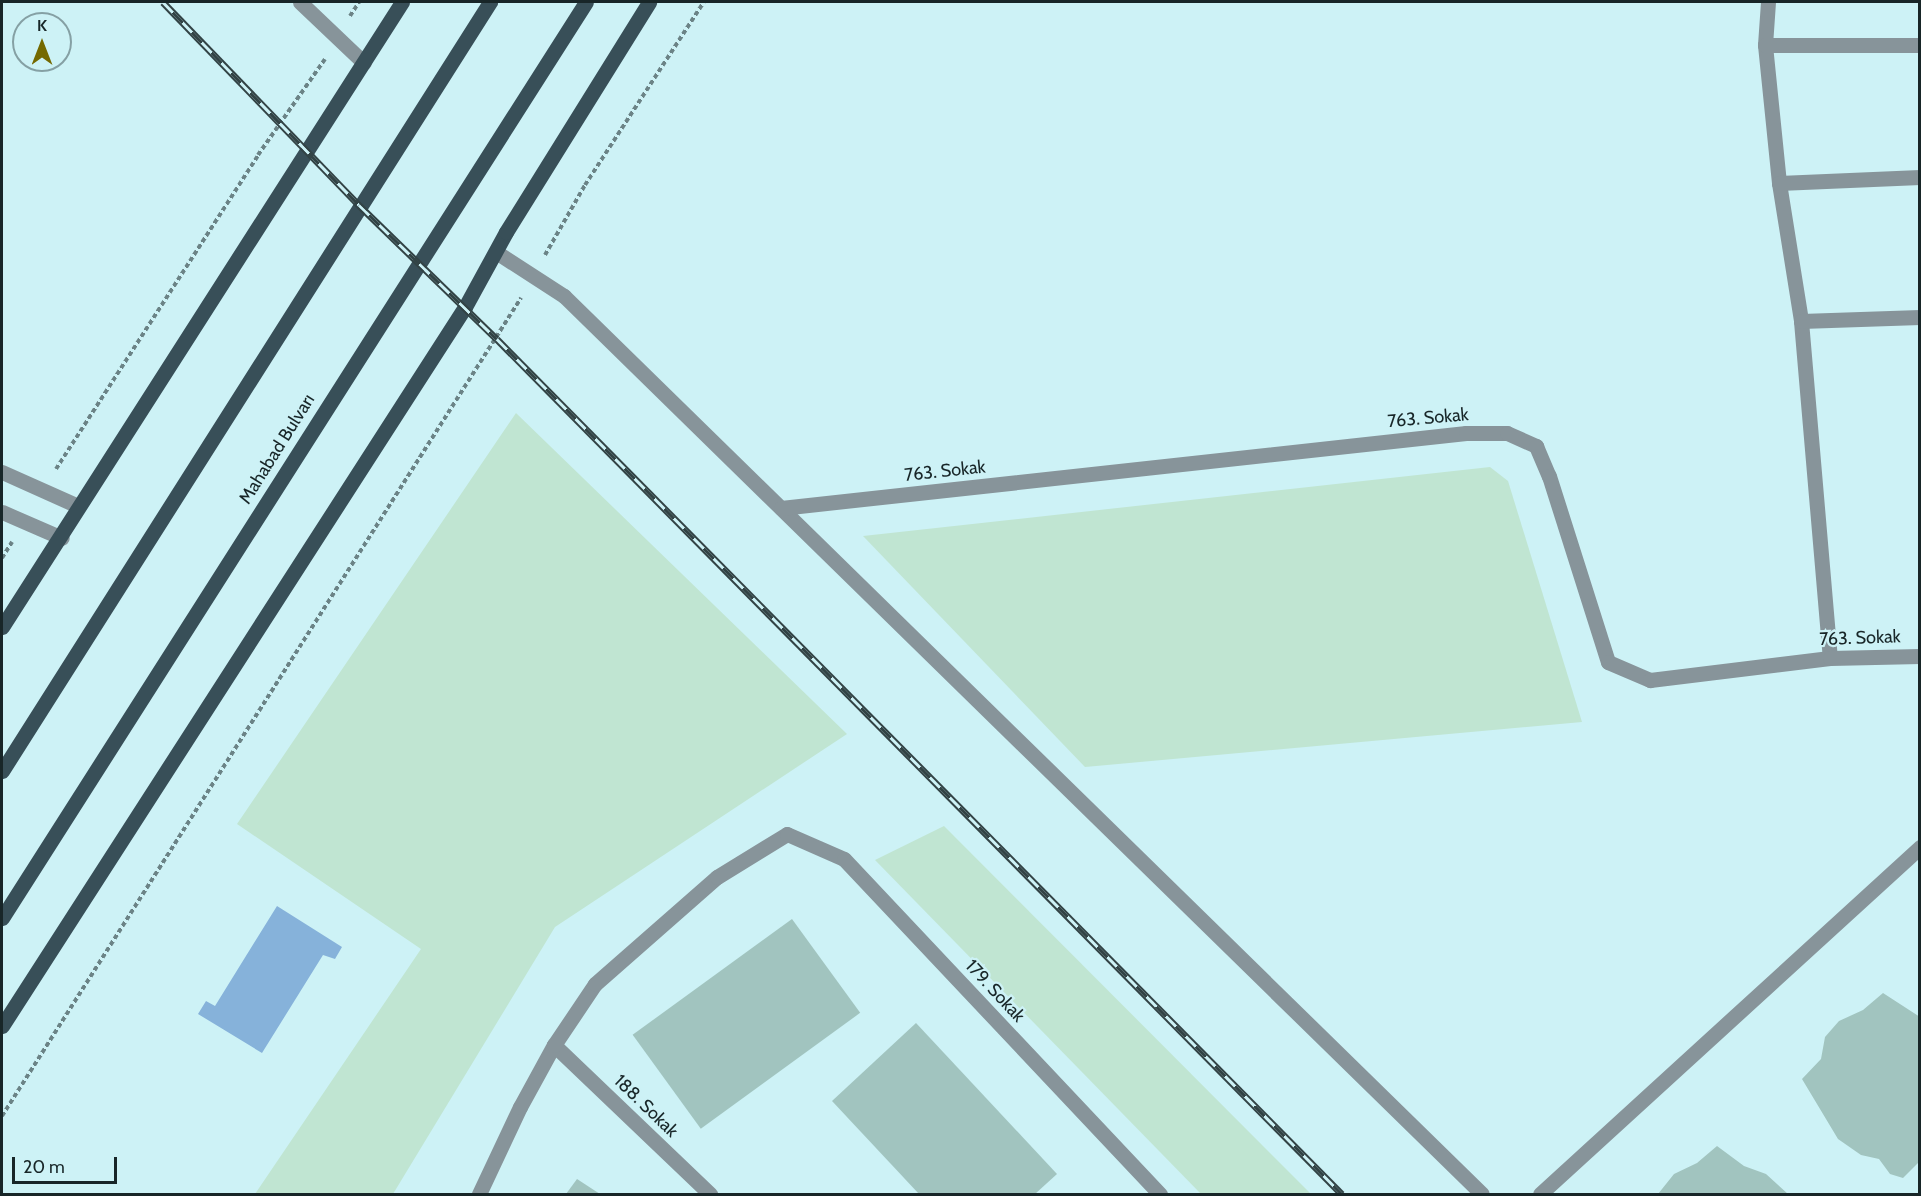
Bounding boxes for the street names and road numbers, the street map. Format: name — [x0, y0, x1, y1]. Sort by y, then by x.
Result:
street label: Mahabad Bulvarı — [235, 390, 319, 508]
street label: 763. Sokak — [1386, 404, 1470, 432]
street label: 763. Sokak — [903, 456, 987, 486]
street label: 763. Sokak — [1819, 626, 1901, 650]
street label: 179. Sokak — [961, 955, 1029, 1027]
street label: 188. Sokak — [610, 1070, 682, 1142]

